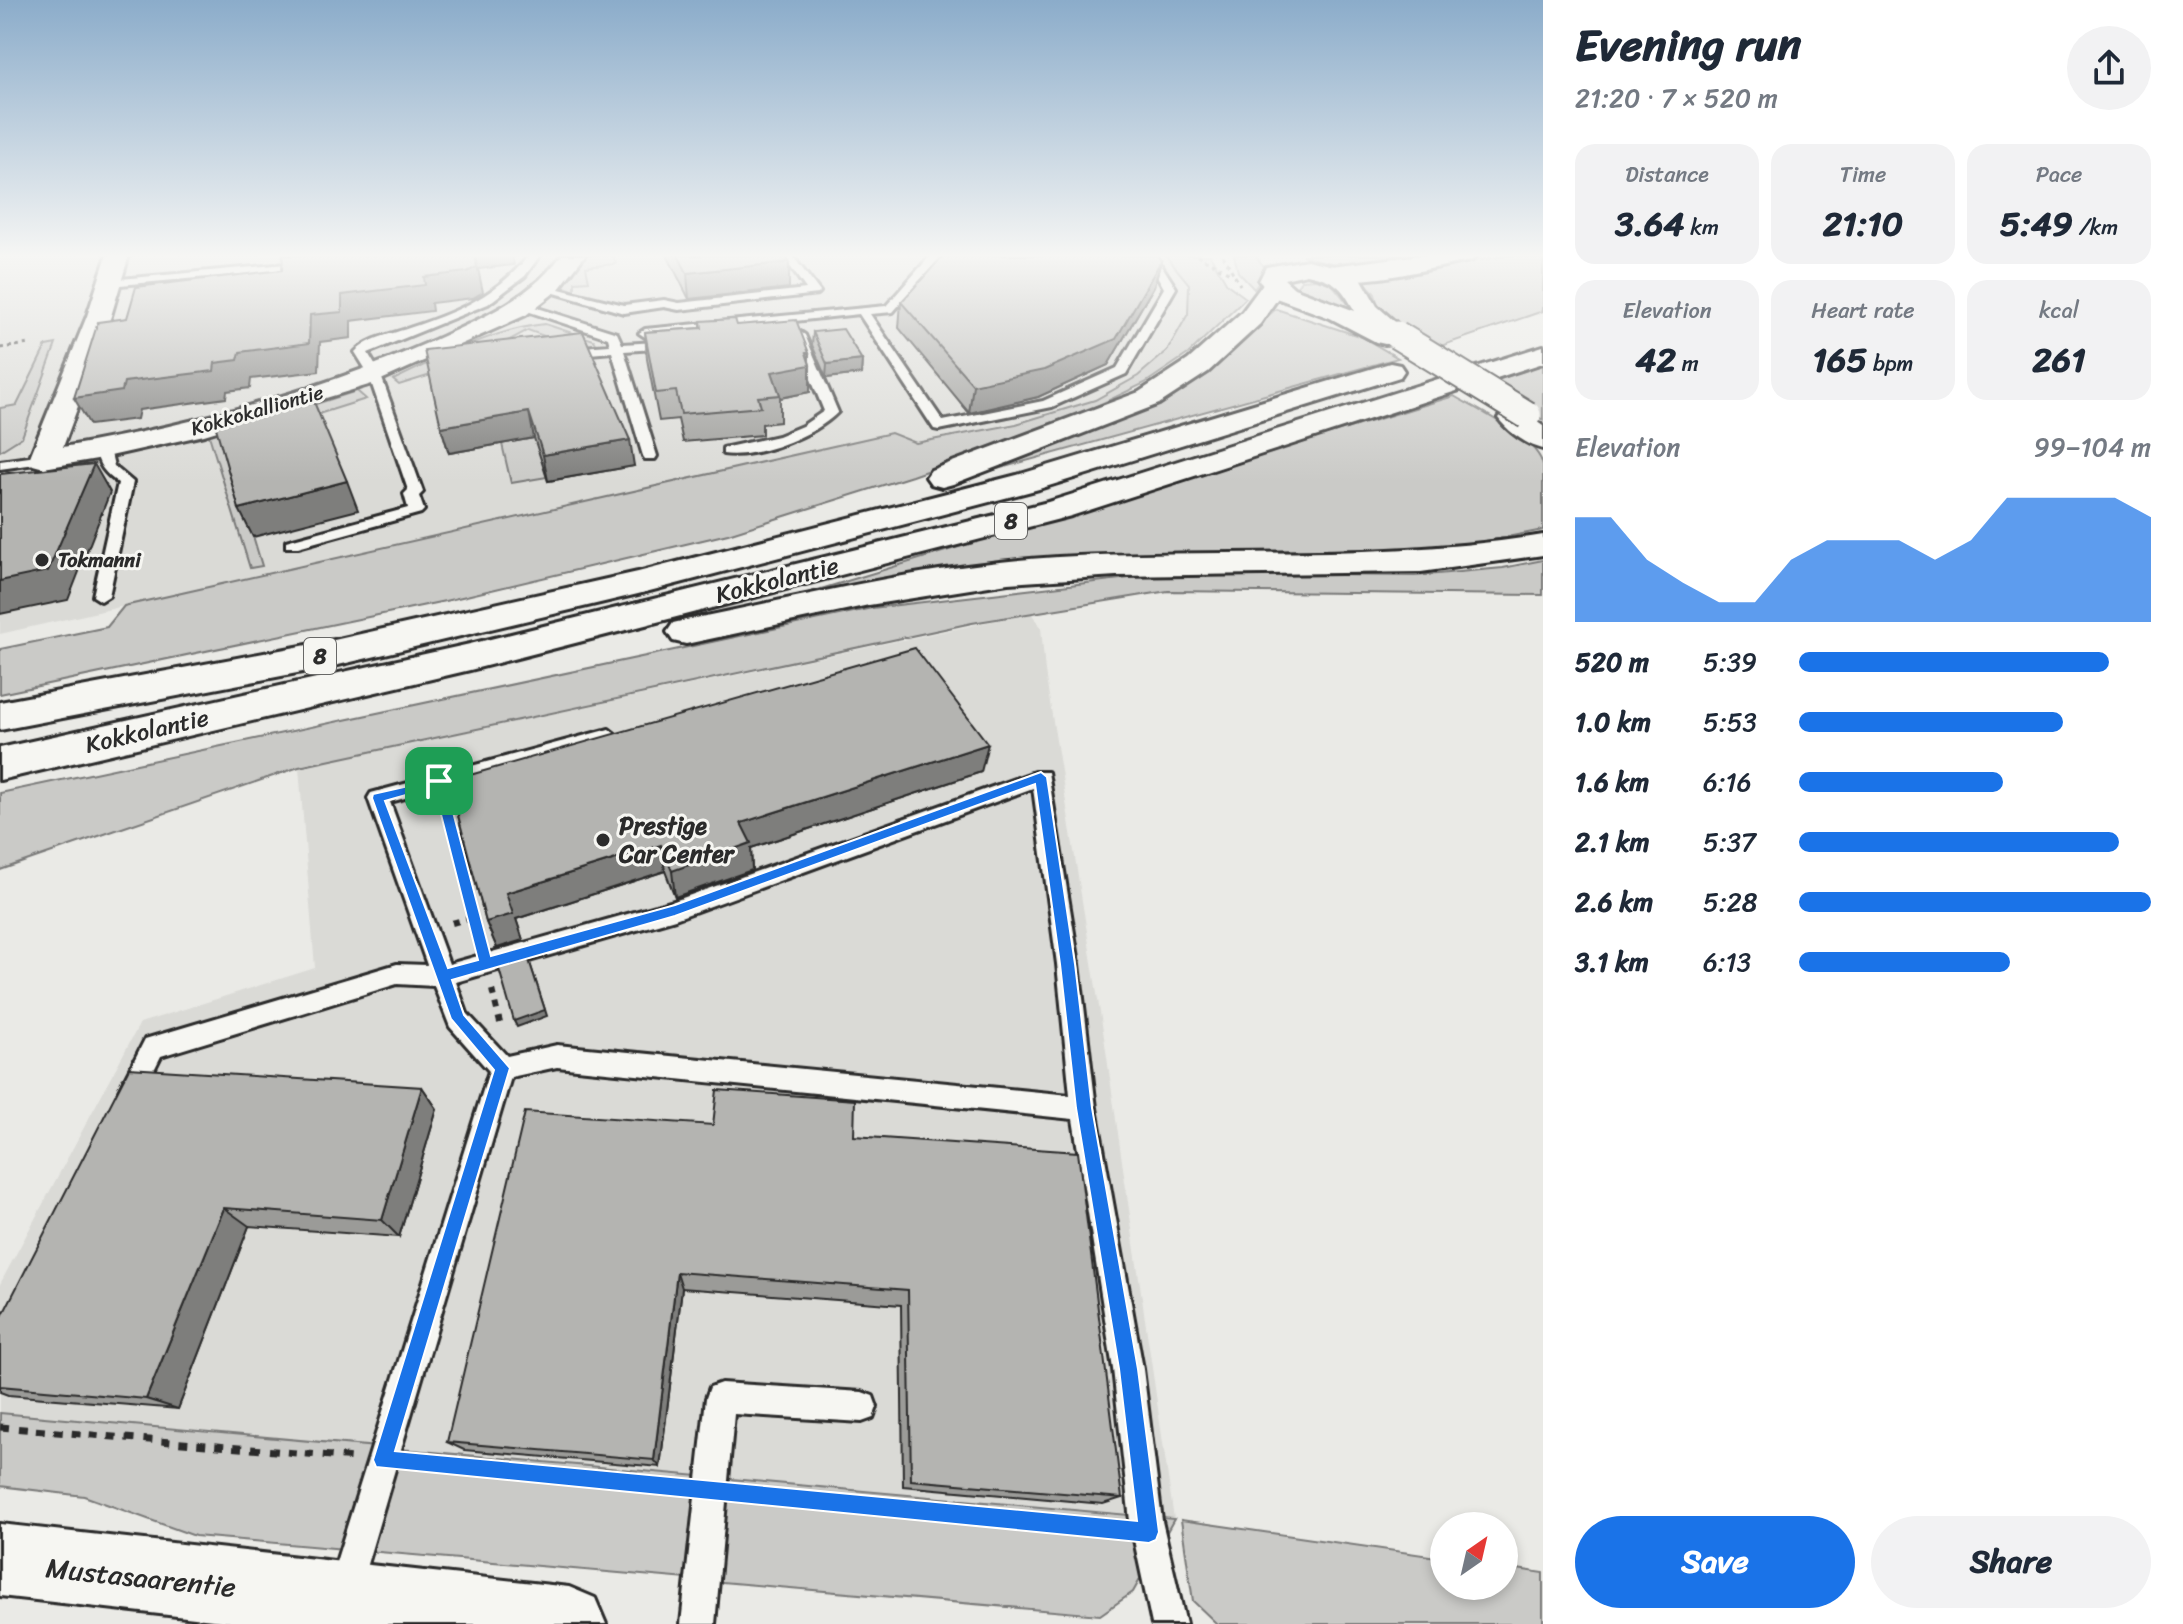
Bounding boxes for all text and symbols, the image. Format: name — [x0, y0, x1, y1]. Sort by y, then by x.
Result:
text: Evening run — [1575, 6, 1801, 84]
button: share — [2067, 26, 2151, 110]
text: 21:20 · 7 × 520 m — [1575, 75, 1778, 121]
text: Distance — [1625, 155, 1709, 194]
text: Time — [1840, 155, 1886, 194]
text: Pace — [2036, 155, 2082, 194]
text: 3.64 — [1615, 194, 1685, 254]
text: 21:10 — [1823, 194, 1903, 254]
text: 5:49 — [2000, 194, 2073, 254]
text: km — [1685, 208, 1719, 247]
text: /km — [2073, 208, 2118, 247]
text: Elevation — [1622, 291, 1712, 330]
text: Heart rate — [1811, 291, 1915, 330]
text: kcal — [2039, 291, 2079, 330]
text: 42 — [1635, 330, 1676, 390]
text: 165 — [1813, 330, 1867, 390]
text: 261 — [2032, 330, 2086, 390]
text: m — [1676, 344, 1699, 383]
text: bpm — [1867, 344, 1913, 383]
street label: Kokkokalliontie — [187, 375, 328, 446]
text: Elevation — [1575, 424, 1680, 470]
text: 99–104 m — [2034, 424, 2151, 470]
road number: 8 — [995, 503, 1027, 539]
place label: Tokmanni — [58, 543, 142, 578]
street label: Kokkolantie — [711, 544, 843, 616]
marker: Tokmanni — [33, 551, 51, 569]
road number: 8 — [304, 638, 336, 674]
text: 520 m — [1575, 639, 1649, 685]
text: 5:39 — [1703, 639, 1757, 685]
street label: Kokkolantie — [81, 696, 213, 766]
text: 1.0 km — [1575, 699, 1651, 745]
text: 5:53 — [1703, 699, 1757, 745]
pin — [405, 747, 473, 815]
icon: arrive — [417, 759, 461, 803]
text: 1.6 km — [1575, 759, 1649, 805]
text: 6:16 — [1703, 759, 1752, 805]
place label: Prestige Car Center — [618, 805, 736, 875]
text: 2.1 km — [1575, 819, 1650, 865]
text: 5:37 — [1703, 819, 1756, 865]
marker: Prestige Car Center — [594, 831, 612, 849]
text: 2.6 km — [1575, 879, 1653, 925]
text: 5:28 — [1703, 879, 1757, 925]
text: 3.1 km — [1575, 939, 1649, 985]
text: 6:13 — [1703, 939, 1751, 985]
north arrow — [1430, 1512, 1518, 1600]
map controls — [1430, 1512, 1518, 1600]
button: Save — [1575, 1516, 1855, 1608]
button: Share — [1871, 1516, 2151, 1608]
street label: Mustasaarentie — [43, 1543, 238, 1612]

